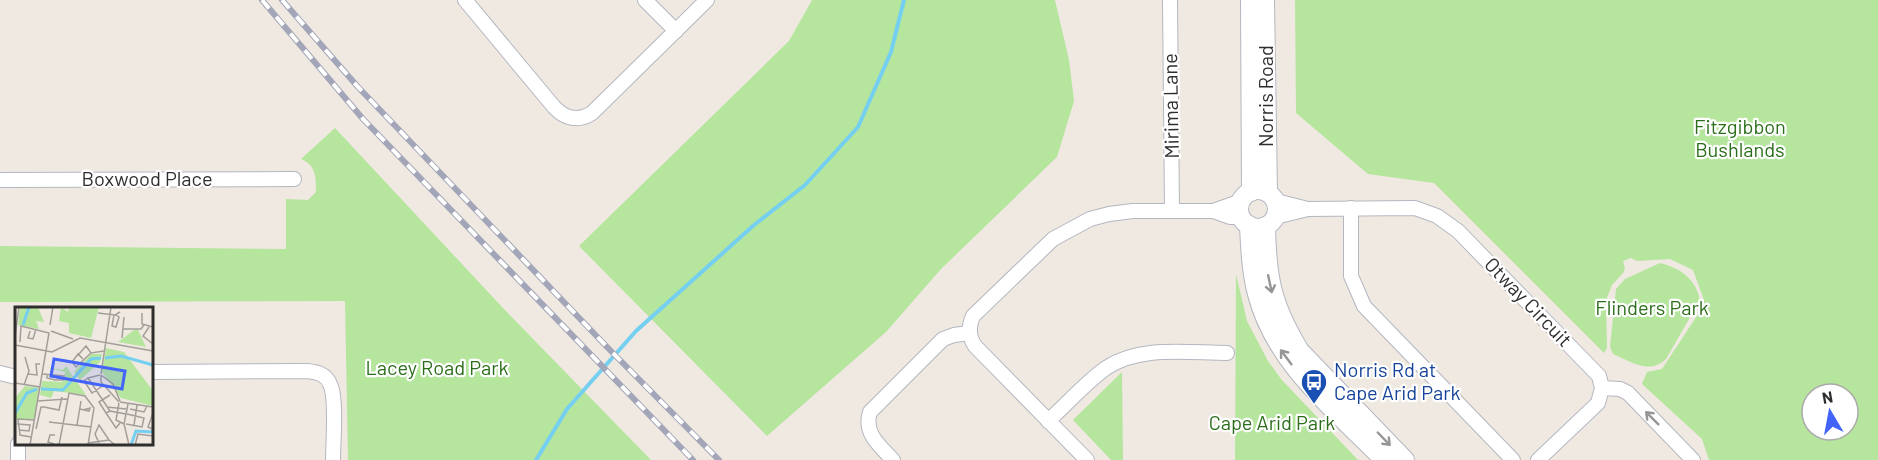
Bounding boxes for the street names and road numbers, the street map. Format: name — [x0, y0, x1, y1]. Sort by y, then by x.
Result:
street label: Norris Road — [1253, 45, 1277, 147]
street label: Mirima Lane — [1157, 53, 1183, 159]
street label: Boxwood Place — [81, 166, 213, 190]
street label: Otway Circuit — [1480, 252, 1577, 351]

